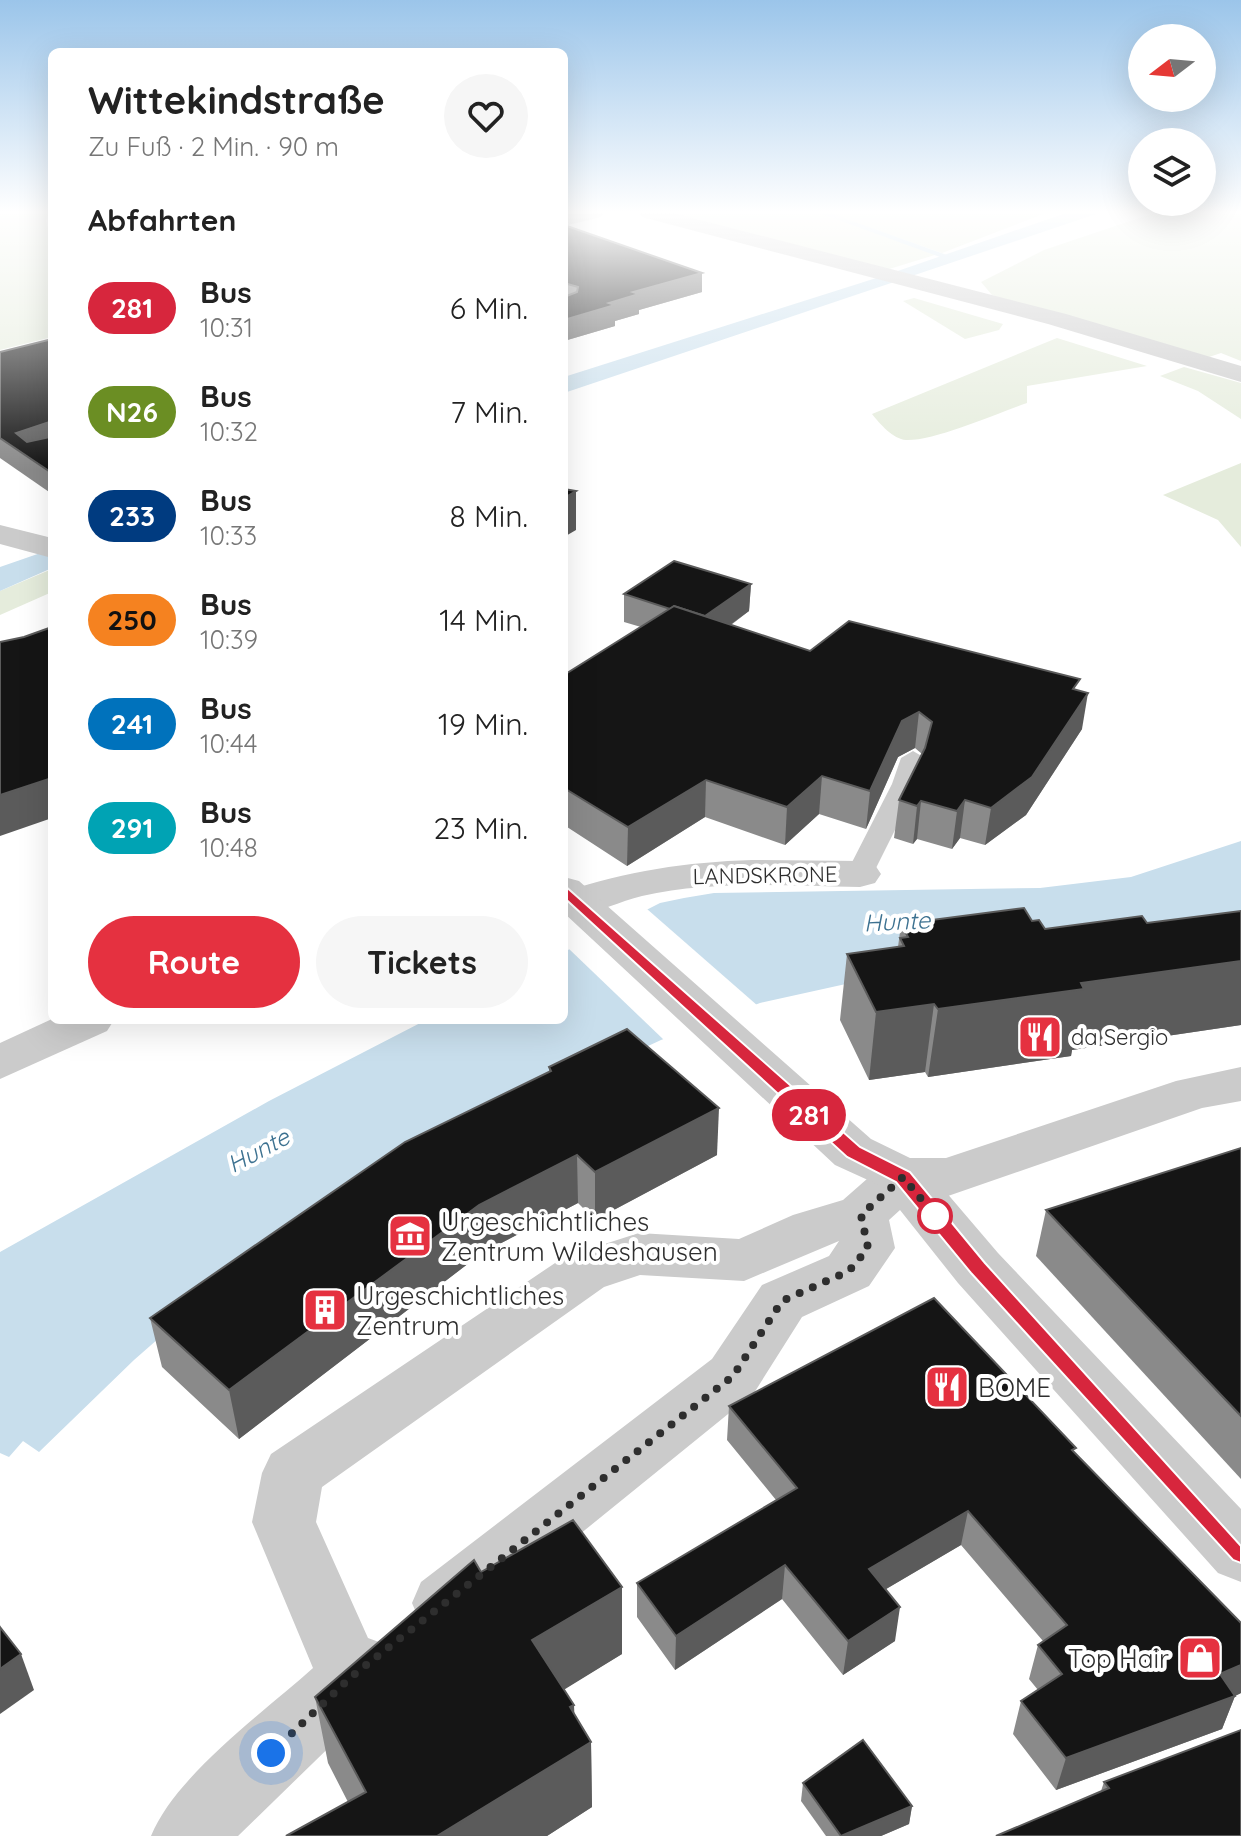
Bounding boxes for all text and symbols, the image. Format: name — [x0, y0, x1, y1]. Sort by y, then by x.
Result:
north arrow — [1128, 24, 1216, 112]
map controls — [1128, 24, 1216, 216]
button: heart — [444, 74, 528, 158]
text: Wittekindstraße — [88, 76, 385, 124]
button: layers — [1128, 128, 1216, 216]
text: Zu Fuß · 2 Min. · 90 m — [88, 130, 339, 163]
text: Abfahrten — [88, 201, 236, 239]
text: Bus — [200, 273, 252, 311]
text: 6 Min. — [450, 289, 528, 327]
text: 281 — [111, 290, 153, 325]
text: 10:31 — [200, 311, 253, 344]
text: Bus — [200, 377, 252, 415]
text: 7 Min. — [450, 393, 528, 431]
text: N26 — [106, 394, 158, 429]
text: 10:32 — [200, 415, 258, 448]
text: Bus — [200, 481, 252, 519]
text: 8 Min. — [450, 497, 528, 535]
text: 233 — [109, 498, 155, 533]
text: 10:33 — [200, 519, 257, 552]
text: Bus — [200, 585, 252, 623]
text: 14 Min. — [439, 601, 528, 639]
text: 250 — [107, 602, 157, 637]
text: 10:39 — [200, 623, 258, 656]
text: Bus — [200, 689, 252, 727]
text: 19 Min. — [438, 705, 528, 743]
text: 241 — [111, 706, 153, 741]
text: 10:44 — [200, 727, 257, 760]
text: Bus — [200, 793, 252, 831]
text: 23 Min. — [433, 809, 528, 847]
text: 291 — [111, 810, 153, 845]
text: 10:48 — [200, 831, 258, 864]
street label: LANDSKRONE — [692, 860, 838, 890]
water label: Hunte — [863, 904, 932, 938]
button: Route — [88, 916, 300, 1008]
button: Tickets — [316, 916, 528, 1008]
restaurant icon: da Sergio — [1016, 1013, 1064, 1061]
place label: da Sergio — [1071, 1023, 1168, 1051]
line badge: 281 — [763, 1089, 855, 1141]
text: 281 — [788, 1097, 830, 1132]
water label: Hunte — [222, 1120, 296, 1179]
unlabelled marker — [918, 1199, 952, 1233]
place label: Urgeschichtliches Zentrum Wildeshausen — [441, 1205, 718, 1268]
museum icon: Urgeschichtliches Zentrum Wildeshausen — [386, 1212, 434, 1260]
place label: Urgeschichtliches Zentrum — [356, 1279, 564, 1342]
building icon: Urgeschichtliches Zentrum — [301, 1286, 349, 1334]
restaurant icon: BOME — [923, 1363, 971, 1411]
place label: BOME — [978, 1371, 1051, 1404]
shop icon: Top Hair — [1176, 1634, 1224, 1682]
place label: Top Hair — [1068, 1642, 1169, 1675]
your location — [251, 1733, 291, 1773]

